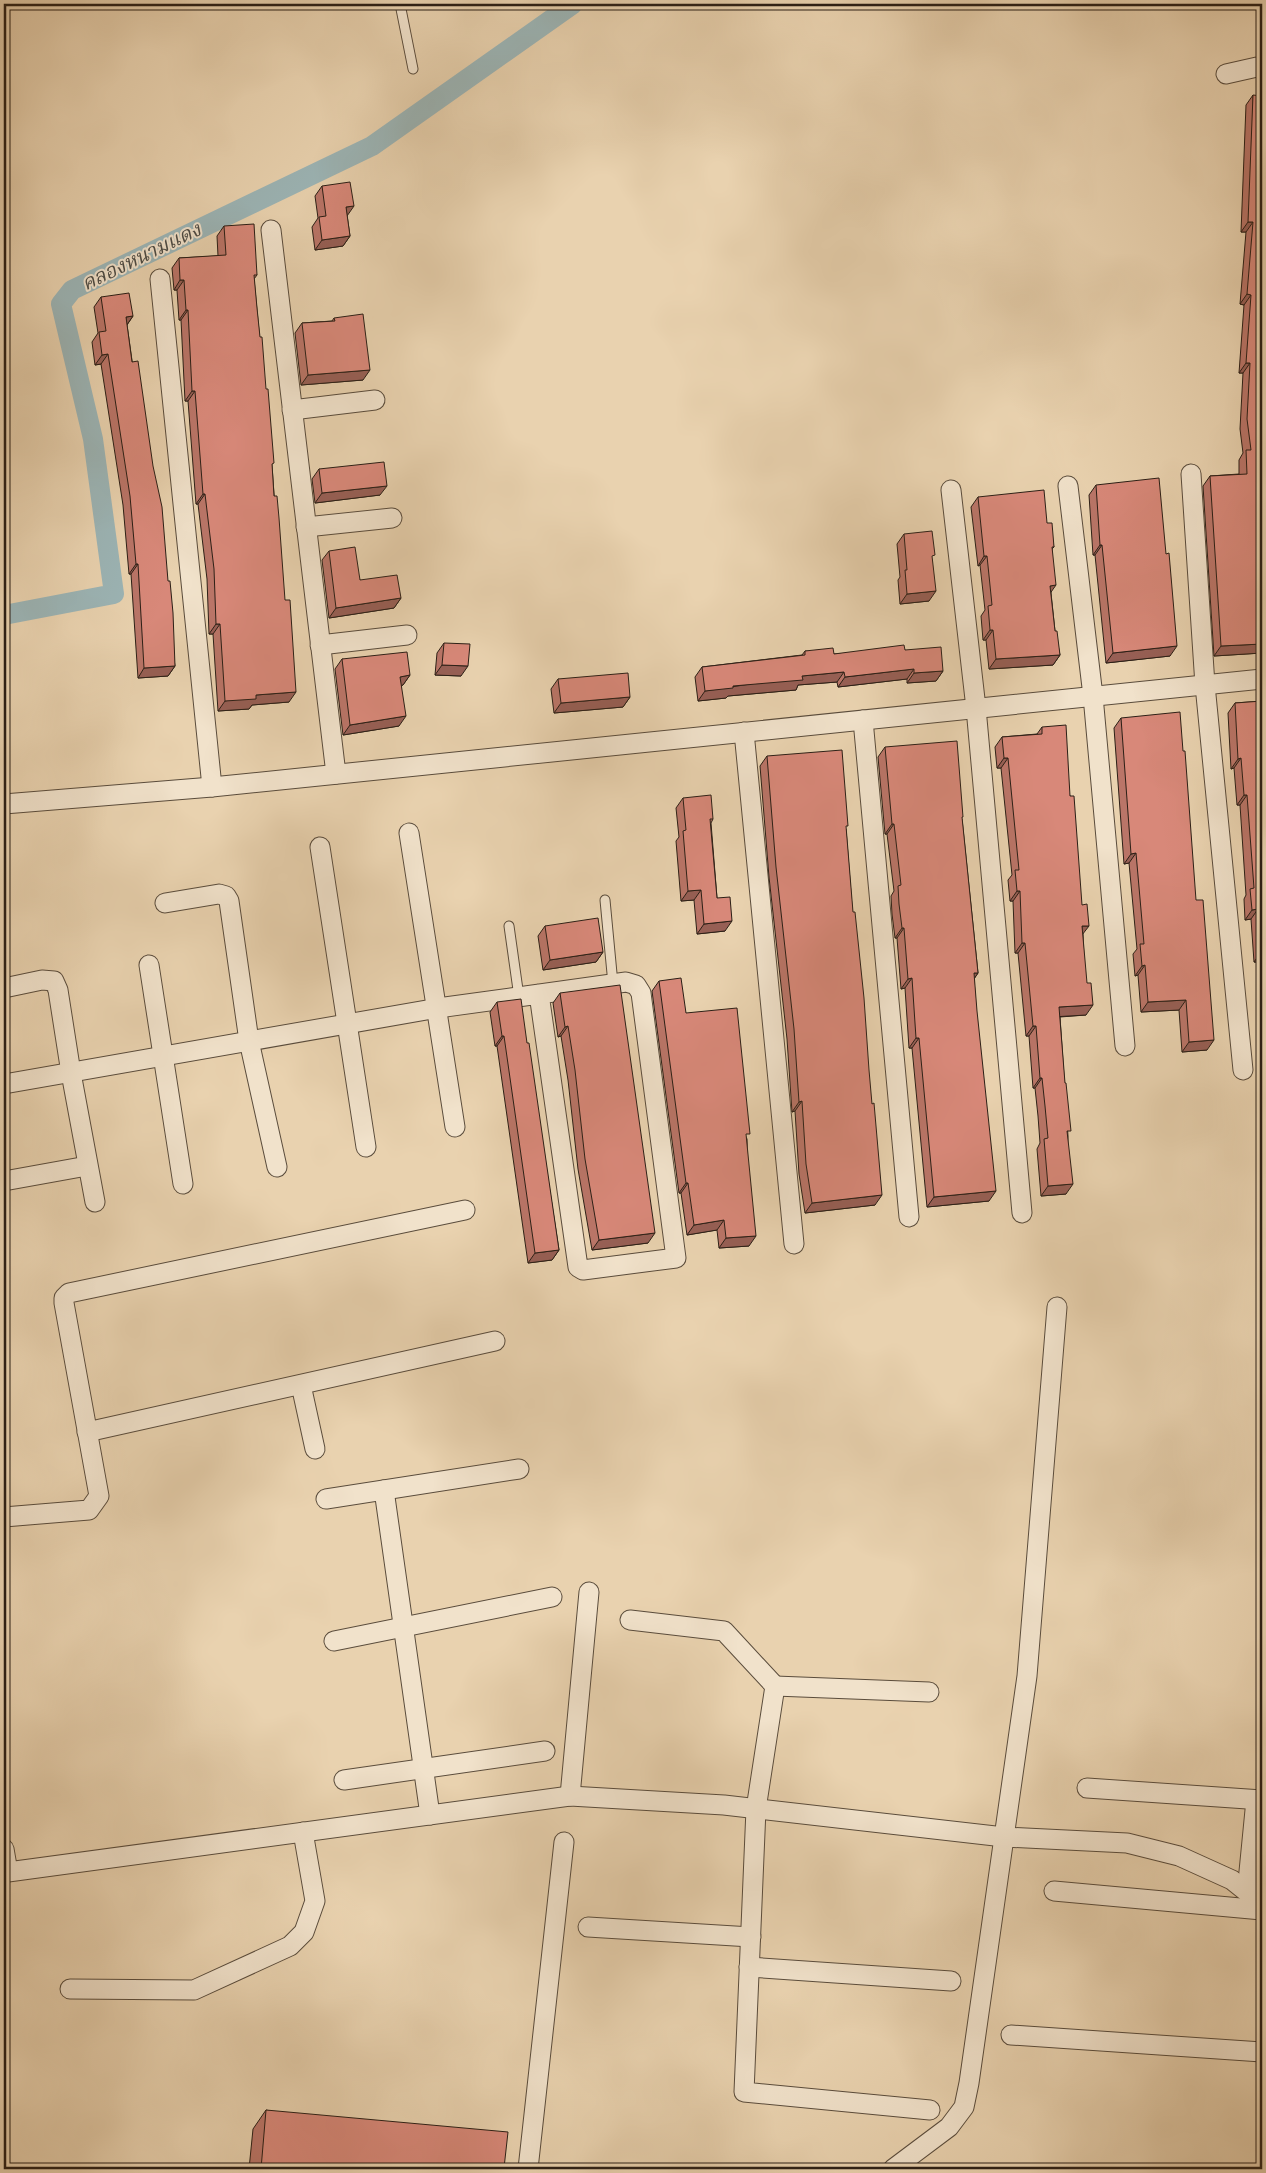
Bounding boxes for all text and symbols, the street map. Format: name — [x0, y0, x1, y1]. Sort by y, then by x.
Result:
water label: คลองหนามแดง — [77, 215, 206, 296]

